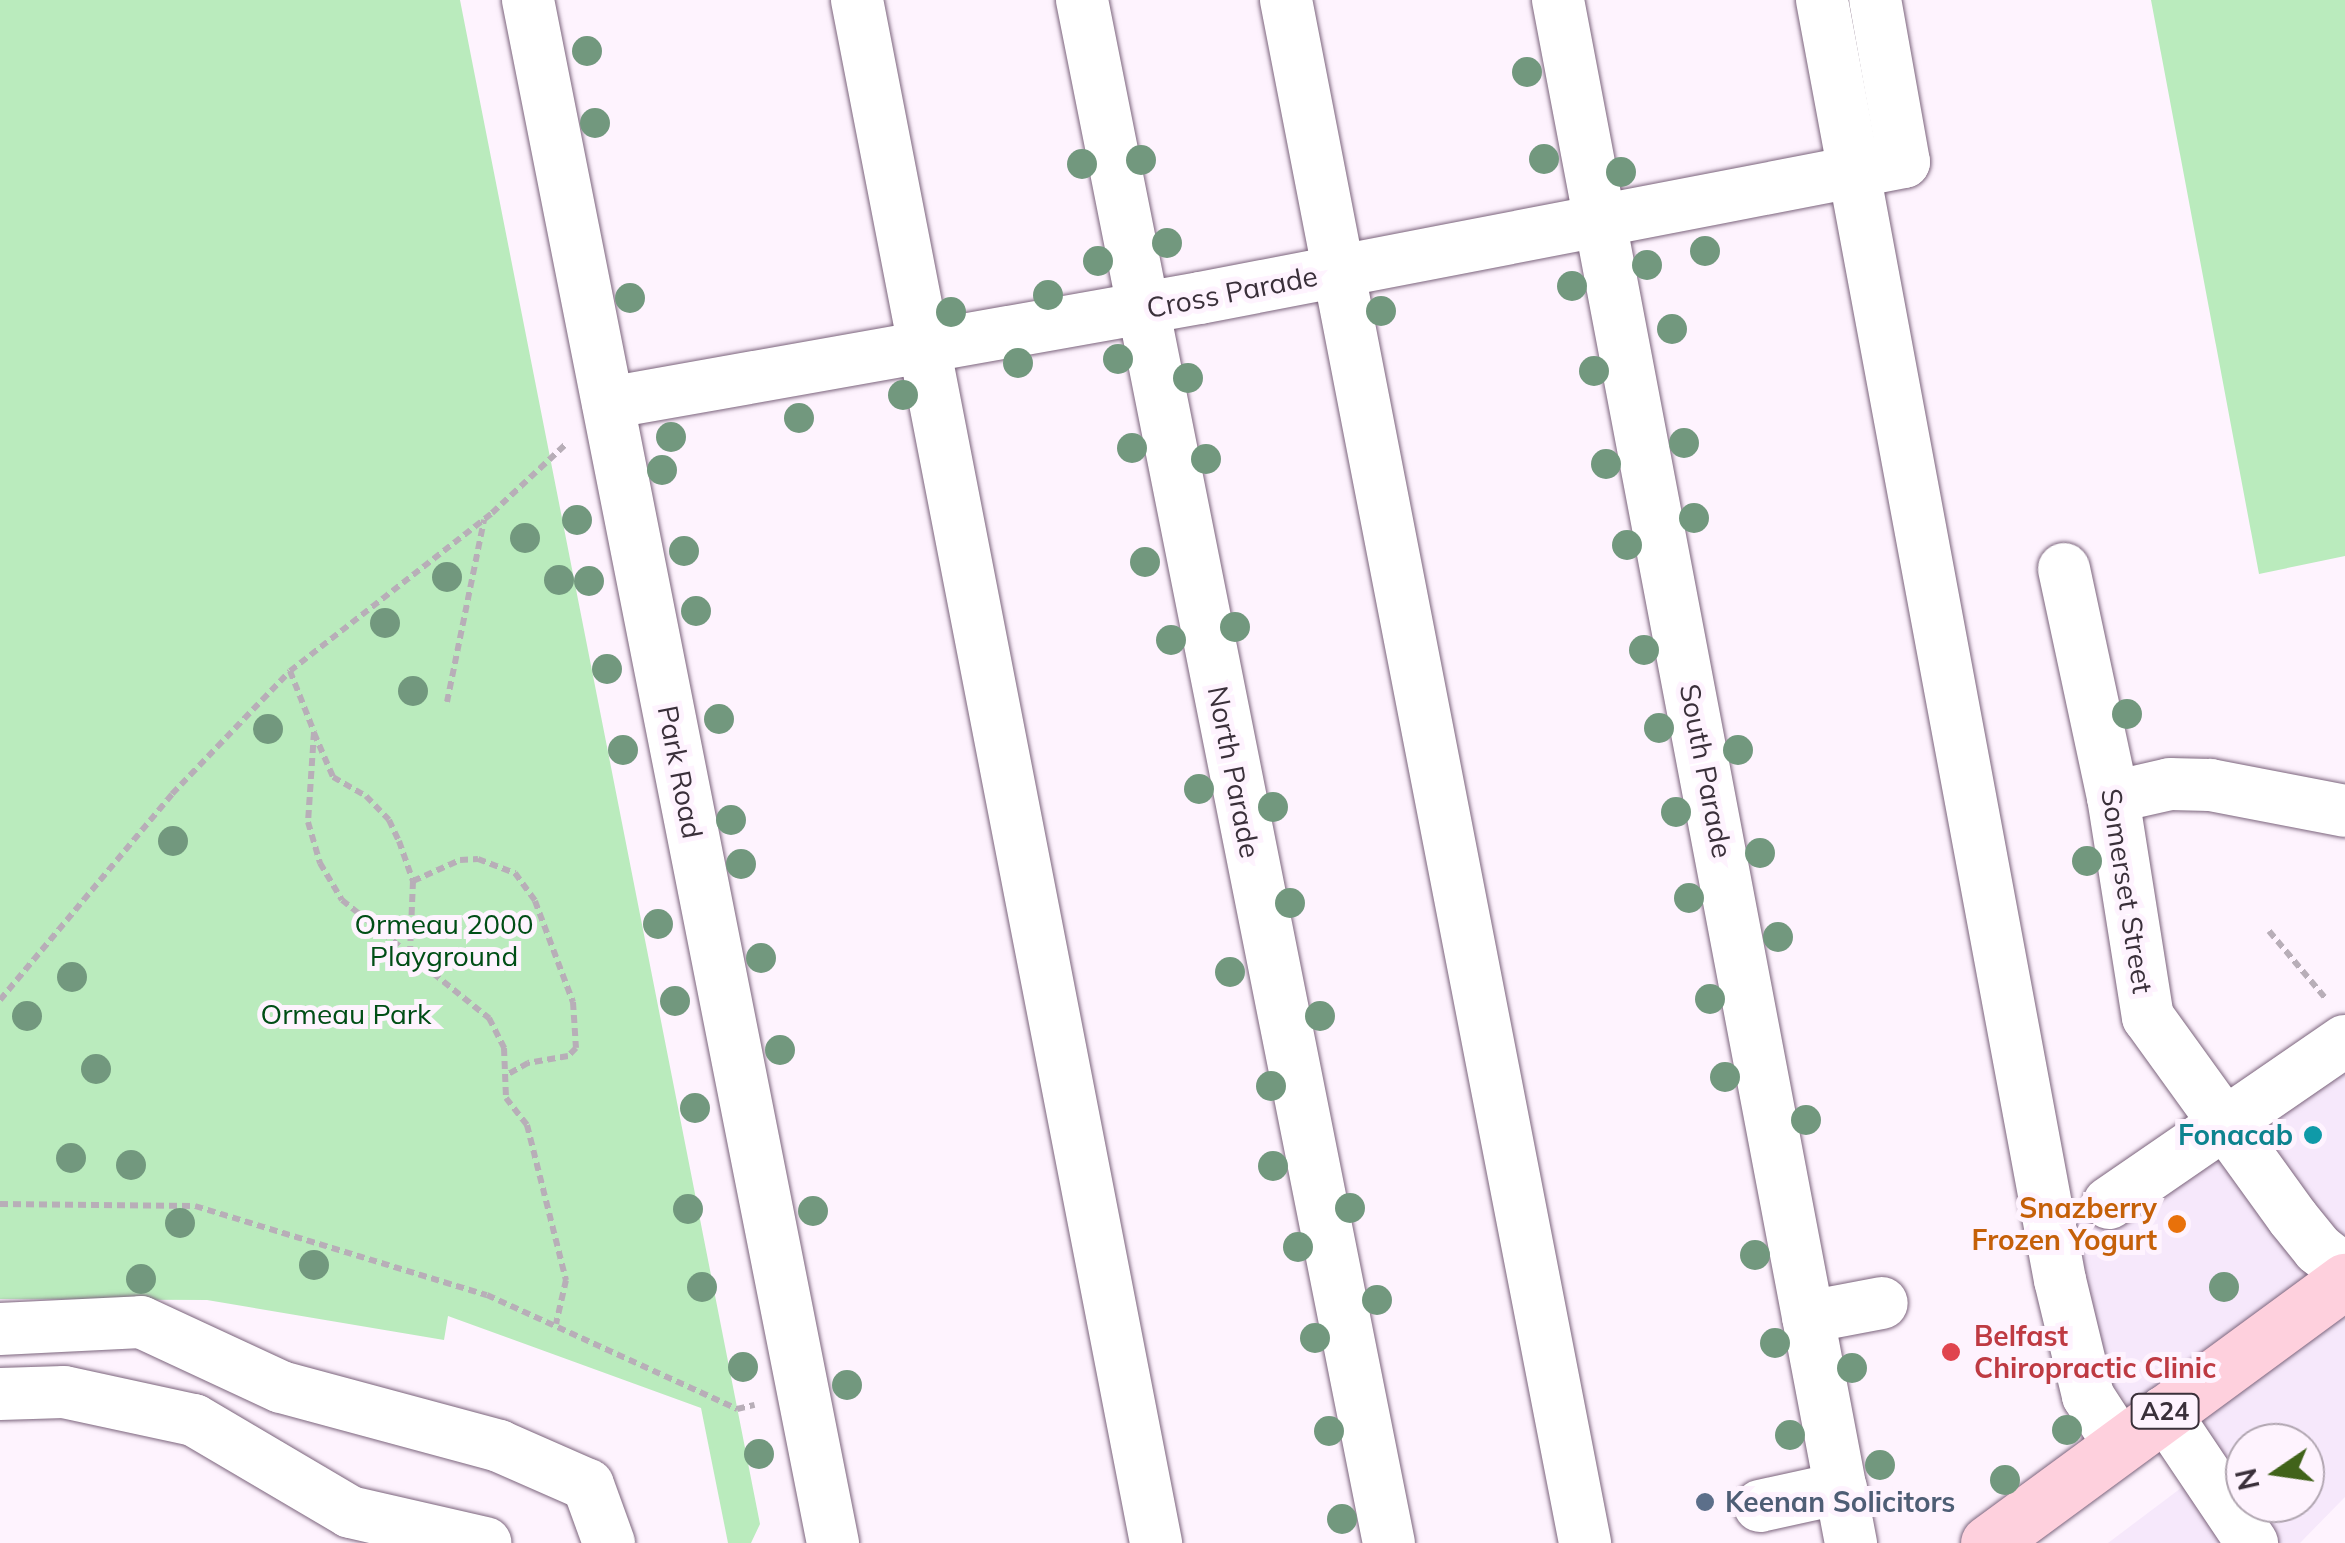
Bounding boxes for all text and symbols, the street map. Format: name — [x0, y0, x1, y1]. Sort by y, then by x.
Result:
street label: Cross Parade — [1144, 259, 1320, 325]
street label: South Parade — [1673, 681, 1739, 861]
street label: North Parade — [1201, 683, 1267, 861]
street label: Park Road — [651, 703, 709, 841]
street label: Somerset Street — [2094, 786, 2160, 996]
park label: Ormeau 2000 Playground — [354, 907, 534, 973]
park label: Ormeau Park — [261, 997, 431, 1031]
place label: Fonacab — [2178, 1118, 2293, 1152]
marker: Fonacab — [2302, 1124, 2324, 1146]
place label: Snazberry Frozen Yogurt — [1971, 1191, 2157, 1257]
marker: Snazberry Frozen Yogurt — [2166, 1213, 2188, 1235]
place label: Belfast Chiropractic Clinic — [1974, 1319, 2216, 1385]
marker: Belfast Chiropractic Clinic — [1938, 1339, 1964, 1365]
road number: A24 — [2130, 1391, 2200, 1431]
north arrow — [2225, 1423, 2325, 1523]
text: N — [2228, 1465, 2267, 1494]
place label: Keenan Solicitors — [1725, 1485, 1955, 1519]
marker: Keenan Solicitors — [1694, 1491, 1716, 1513]

